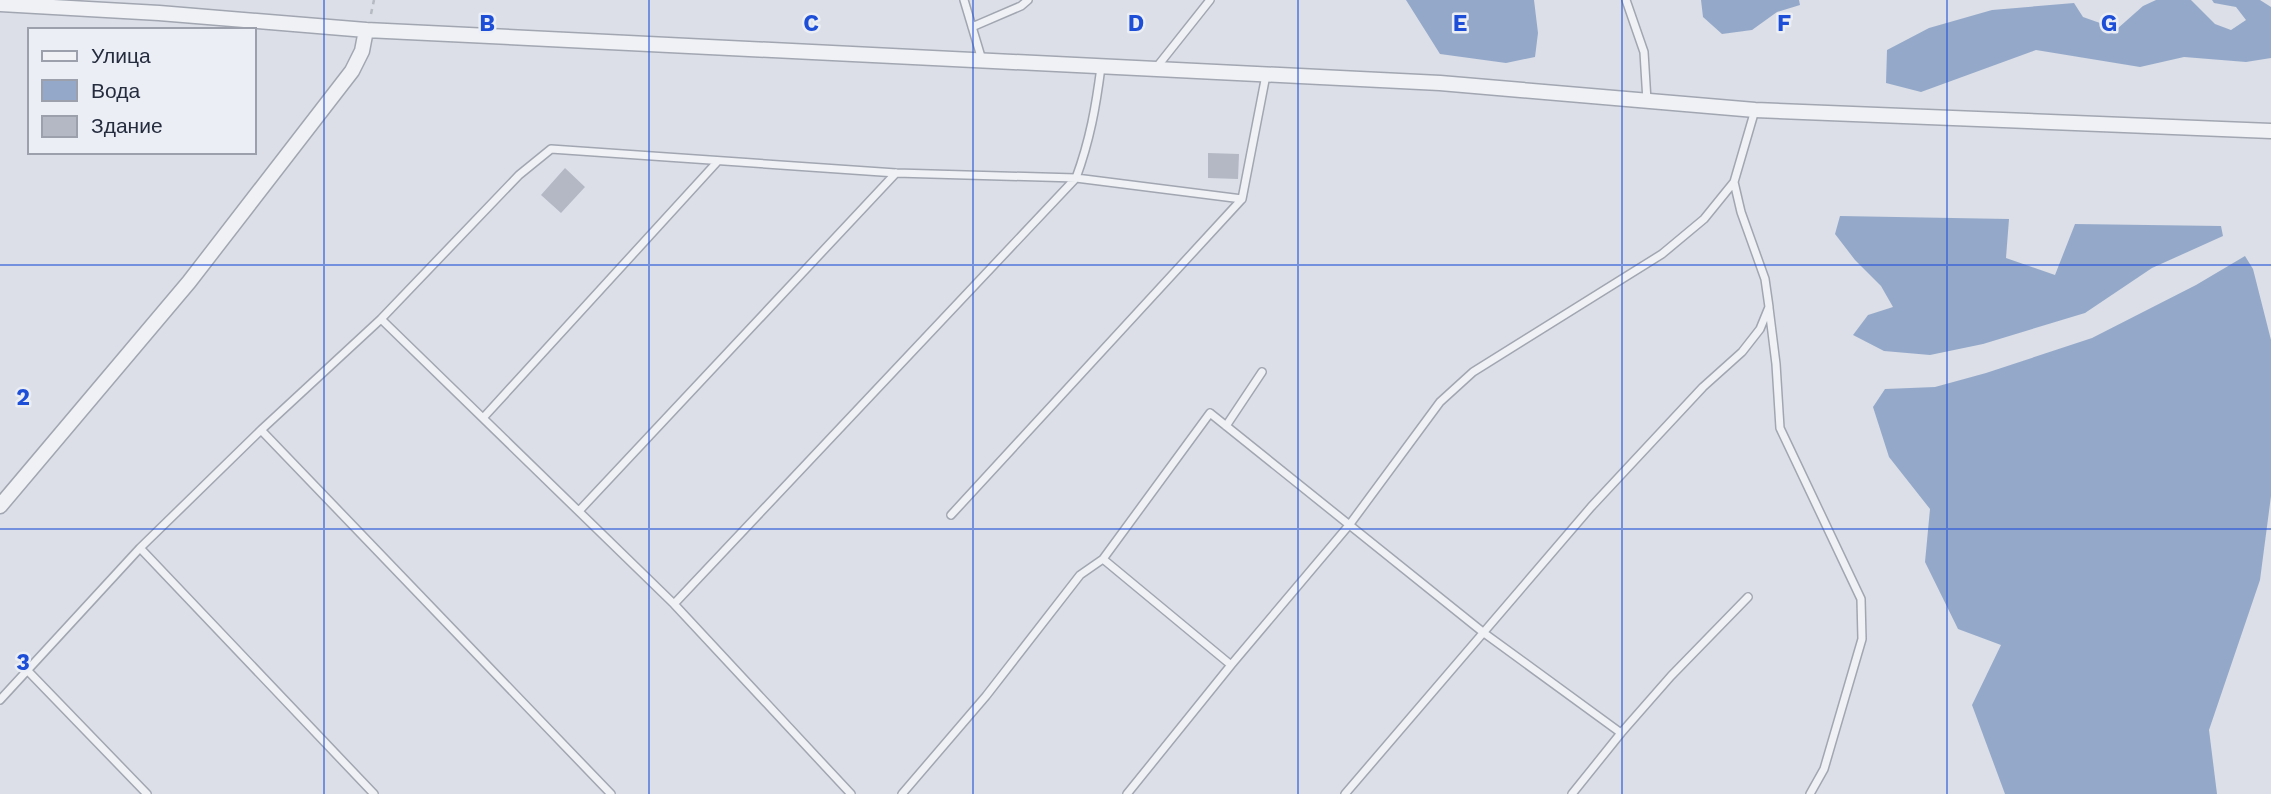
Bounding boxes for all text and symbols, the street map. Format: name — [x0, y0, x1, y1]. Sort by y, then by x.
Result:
text: B — [479, 10, 495, 37]
text: C — [803, 10, 819, 37]
text: D — [1128, 10, 1144, 37]
text: E — [1453, 10, 1467, 37]
text: F — [1777, 10, 1791, 37]
text: G — [2101, 10, 2117, 37]
legend — [28, 28, 256, 154]
text: Улица — [91, 43, 151, 68]
text: Вода — [91, 78, 140, 103]
text: Здание — [91, 113, 163, 138]
text: 2 — [16, 384, 30, 411]
text: 3 — [16, 649, 30, 676]

